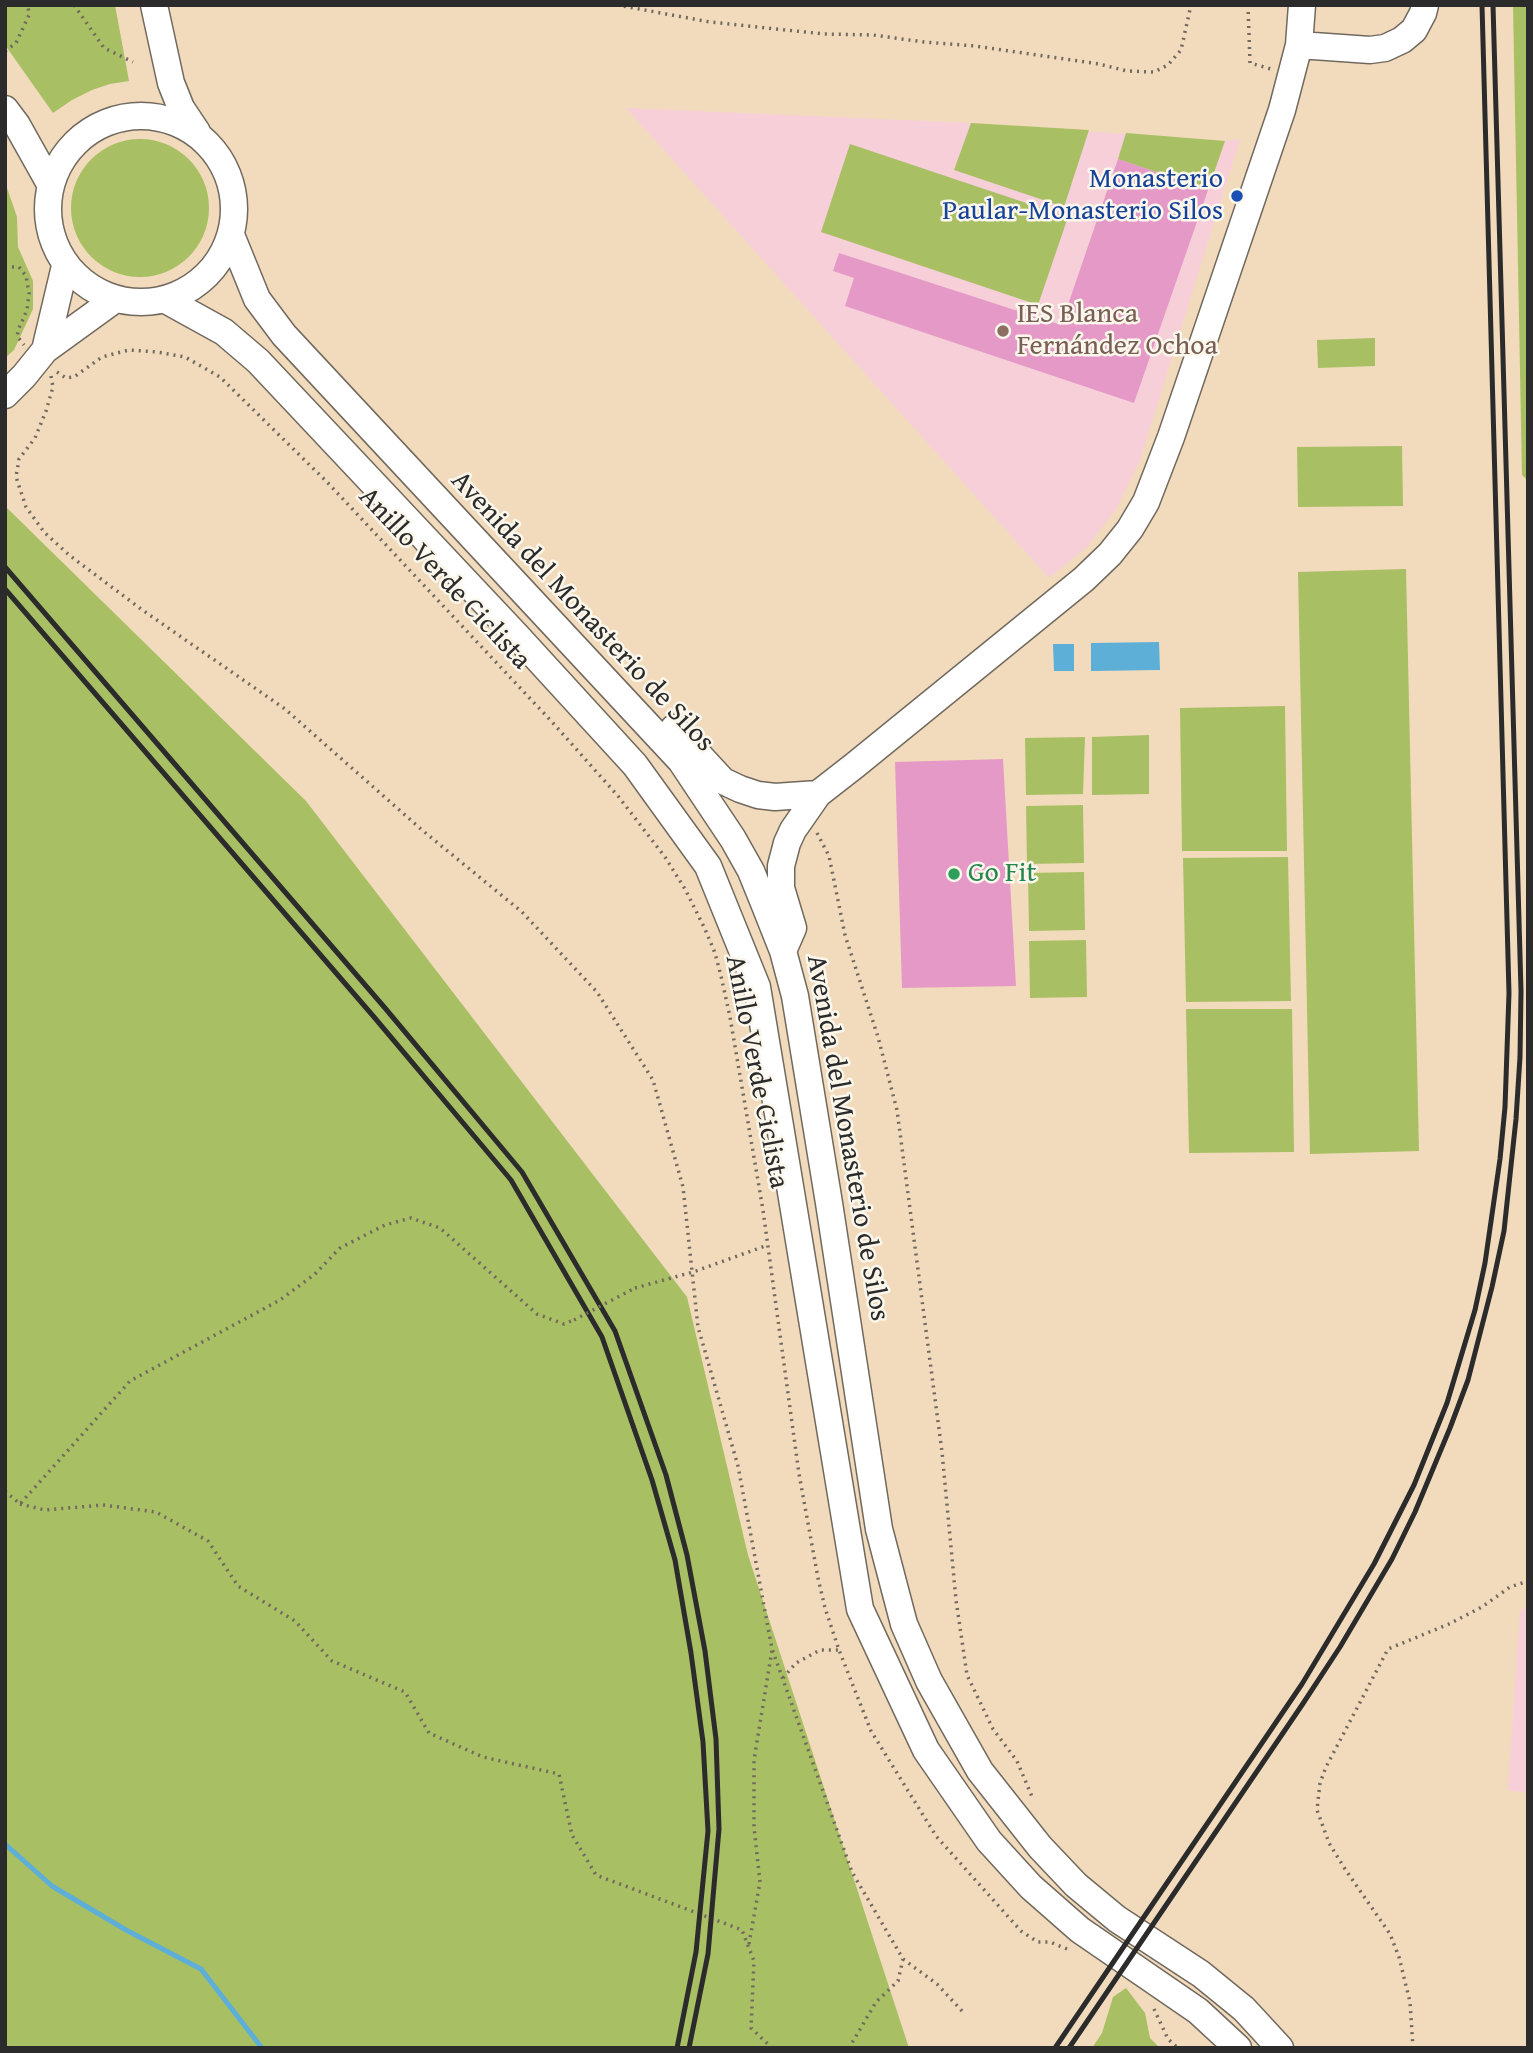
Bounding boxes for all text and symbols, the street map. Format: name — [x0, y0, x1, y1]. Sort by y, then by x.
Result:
place label: Monasterio Paular-Monasterio Silos — [942, 163, 1223, 229]
marker: Monasterio Paular-Monasterio Silos — [1229, 188, 1245, 204]
place label: IES Blanca Fernández Ochoa — [1017, 298, 1218, 364]
marker: IES Blanca Fernández Ochoa — [995, 323, 1011, 339]
street label: Avenida del Monasterio de Silos — [443, 465, 721, 759]
street label: Anillo Verde Ciclista — [351, 481, 537, 677]
place label: Go Fit — [968, 857, 1036, 891]
marker: Go Fit — [946, 866, 962, 882]
street label: Anillo Verde Ciclista — [717, 952, 795, 1192]
street label: Avenida del Monasterio de Silos — [798, 952, 896, 1324]

